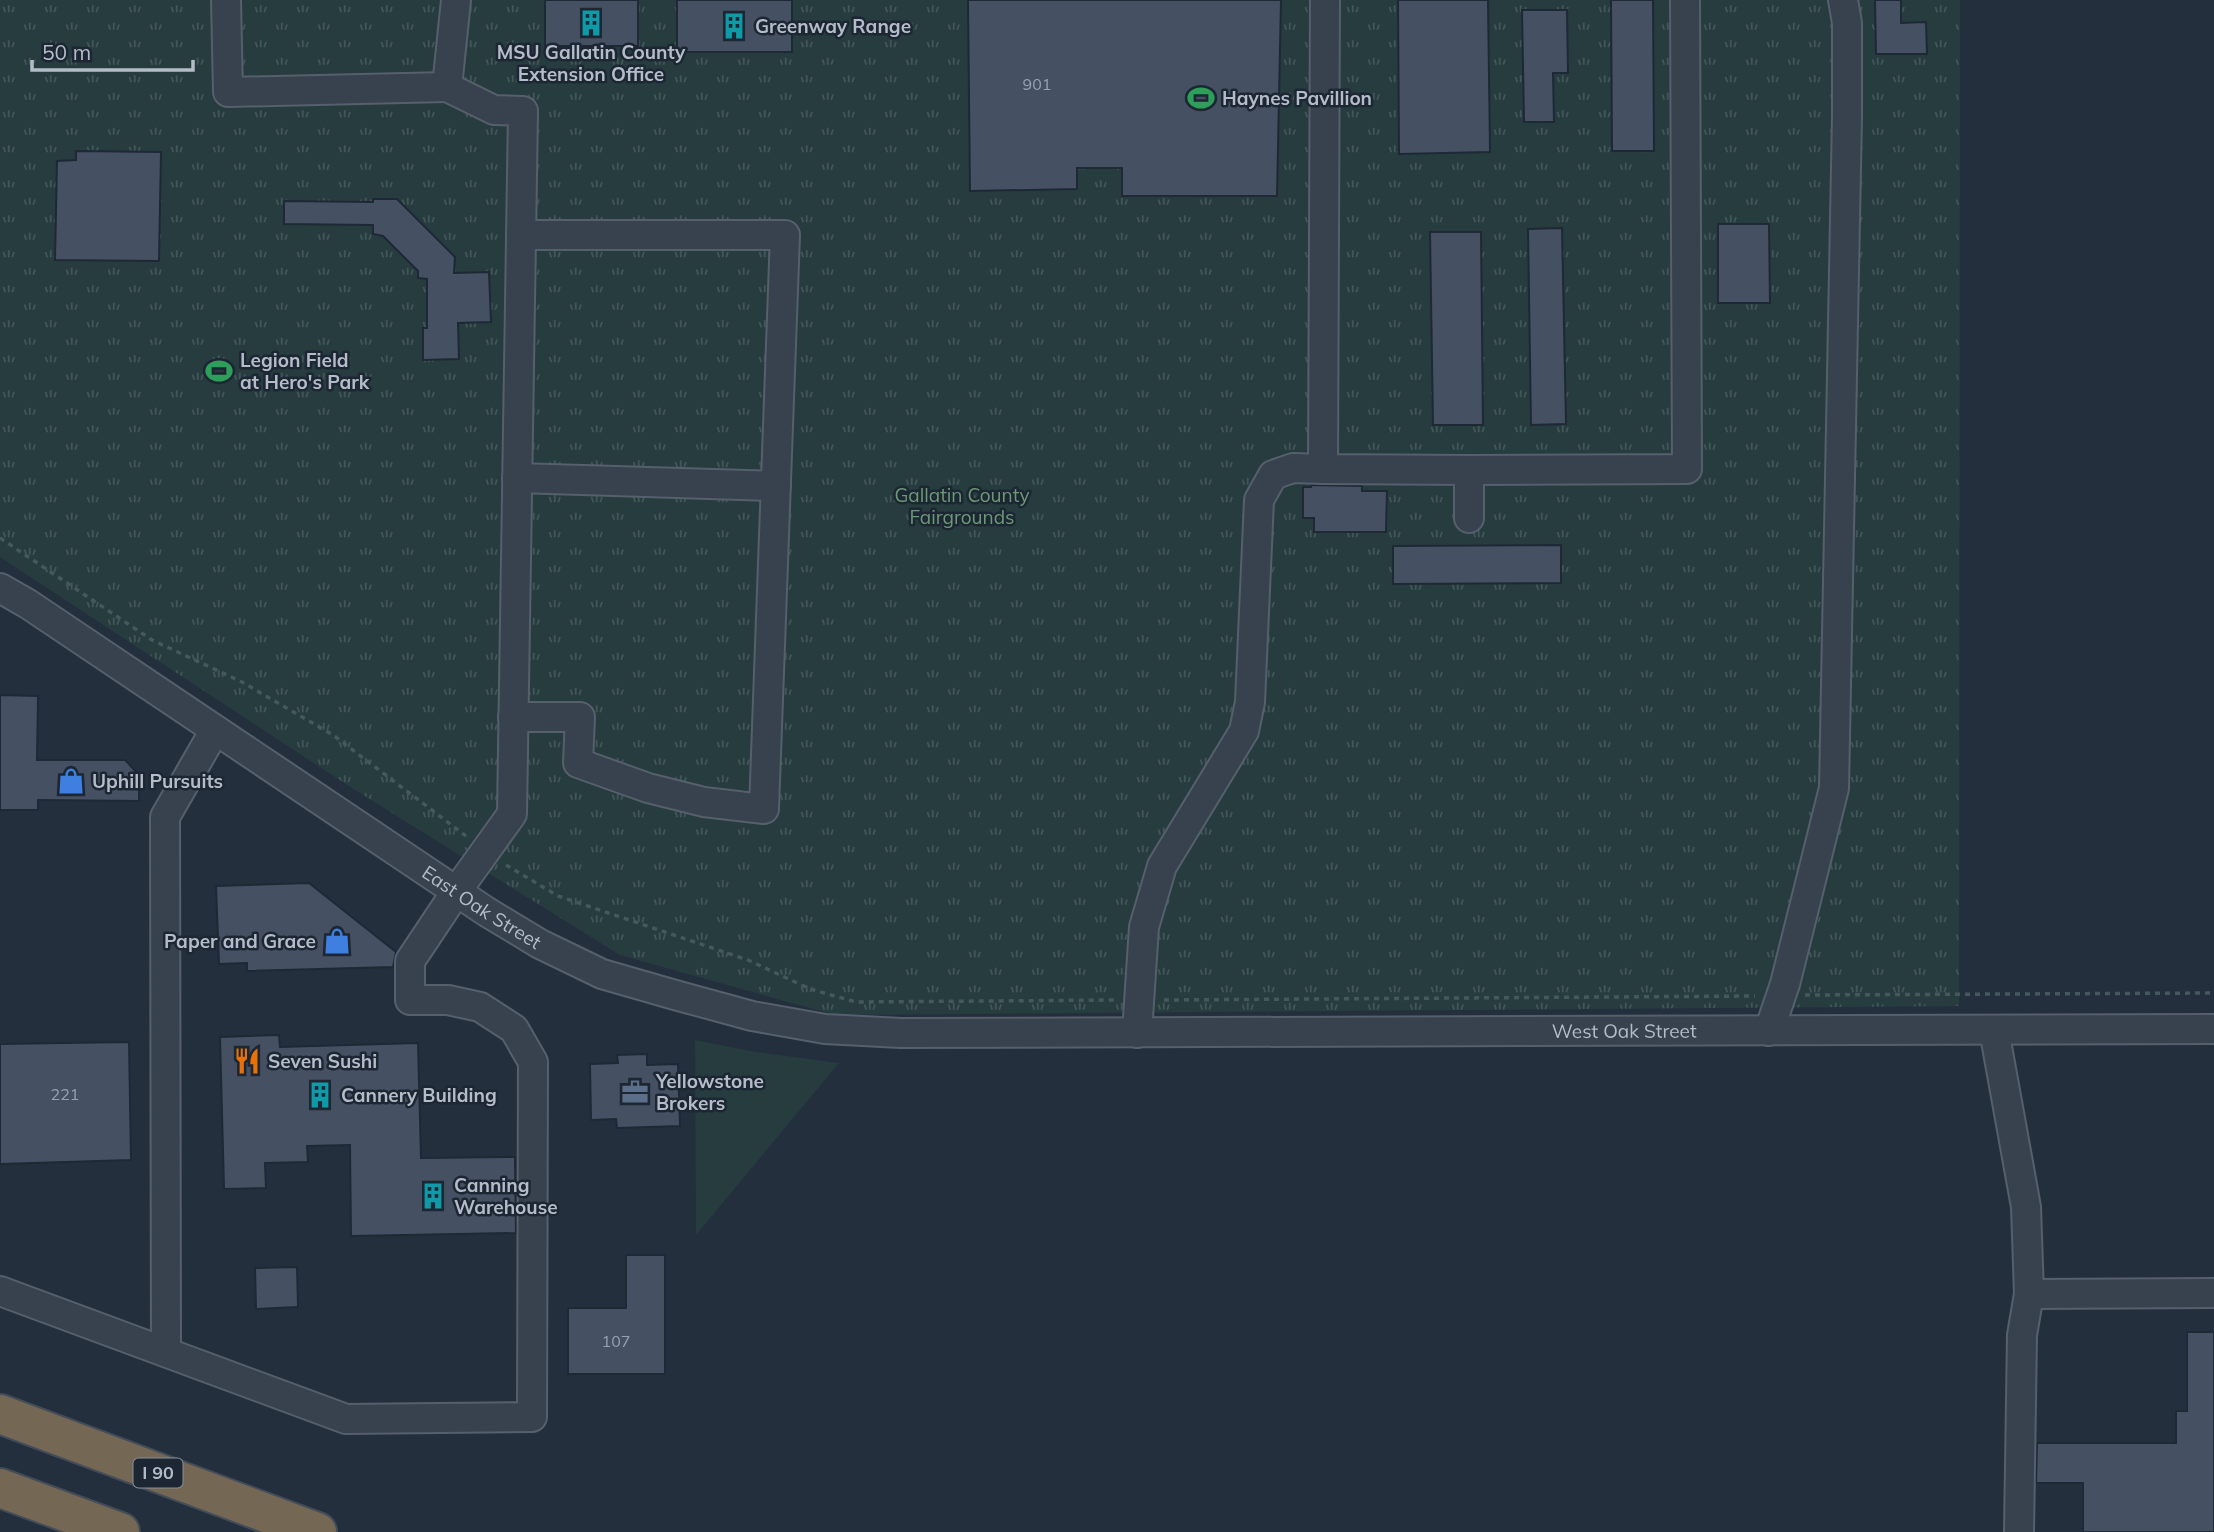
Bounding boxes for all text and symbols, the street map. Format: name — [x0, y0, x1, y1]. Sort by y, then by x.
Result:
building icon: MSU Gallatin County Extension Office — [576, 8, 606, 38]
building icon: Greenway Range — [719, 11, 749, 41]
place label: Greenway Range — [755, 14, 911, 38]
scale bar — [32, 28, 192, 72]
text: 50 m — [42, 39, 91, 65]
place label: MSU Gallatin County Extension Office — [497, 40, 686, 86]
house number: 901 — [1023, 74, 1051, 94]
sports icon: Haynes Pavillion — [1186, 83, 1216, 113]
place label: Haynes Pavillion — [1222, 86, 1372, 110]
place label: Legion Field at Hero's Park — [240, 348, 370, 394]
sports icon: Legion Field at Hero's Park — [204, 356, 234, 386]
park label: Gallatin County Fairgrounds — [894, 483, 1030, 529]
shop icon: Uphill Pursuits — [56, 766, 86, 796]
place label: Uphill Pursuits — [92, 769, 223, 793]
street label: East Oak Street — [418, 860, 546, 954]
shop icon: Paper and Grace — [322, 926, 352, 956]
place label: Paper and Grace — [164, 929, 316, 953]
street label: West Oak Street — [1552, 1019, 1697, 1043]
restaurant icon: Seven Sushi — [232, 1046, 262, 1076]
place label: Seven Sushi — [268, 1049, 377, 1073]
place label: Yellowstone Brokers — [655, 1069, 764, 1115]
office icon: Yellowstone Brokers — [620, 1077, 650, 1107]
building icon: Cannery Building — [305, 1080, 335, 1110]
place label: Cannery Building — [341, 1083, 497, 1107]
house number: 221 — [51, 1084, 79, 1104]
place label: Canning Warehouse — [454, 1173, 558, 1219]
building icon: Canning Warehouse — [418, 1181, 448, 1211]
house number: 107 — [602, 1331, 630, 1351]
road number: I 90 — [134, 1458, 182, 1488]

